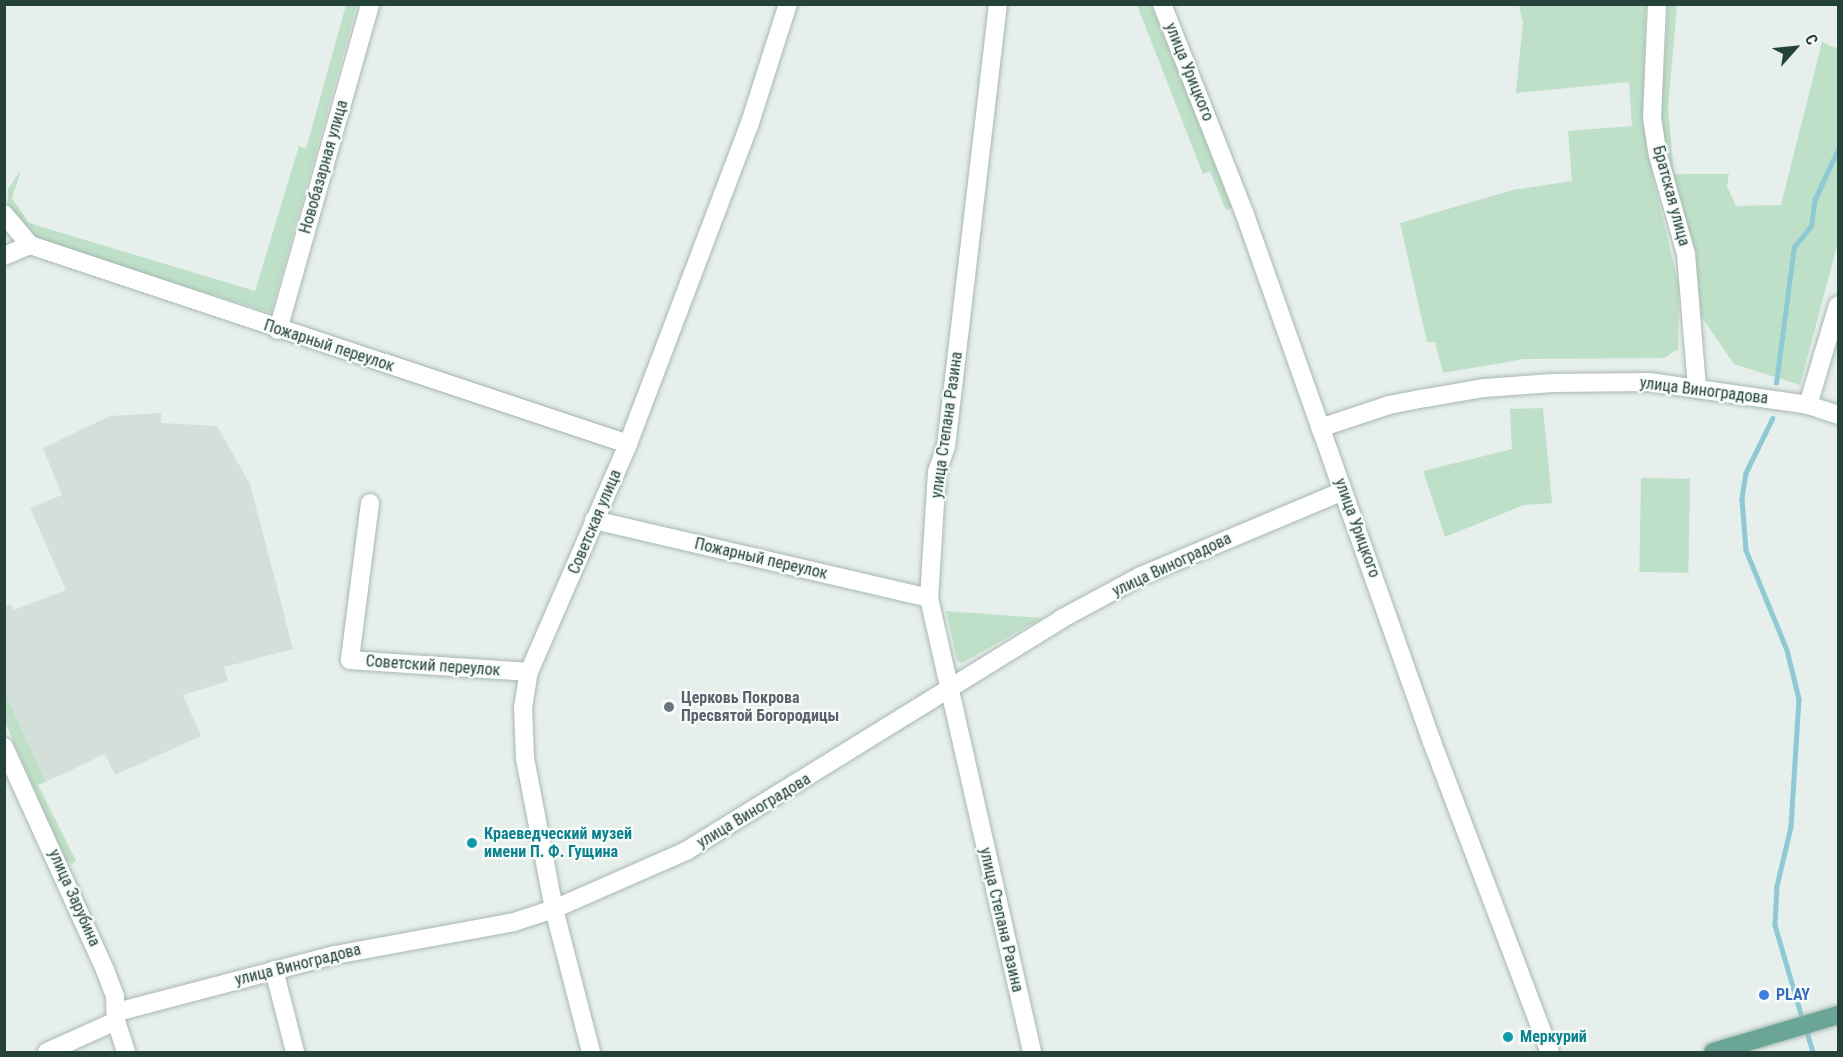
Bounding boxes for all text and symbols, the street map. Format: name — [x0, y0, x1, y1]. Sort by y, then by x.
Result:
north arrow — [1765, 18, 1825, 78]
street label: улица Урицкого — [1161, 20, 1217, 124]
text: С — [1801, 31, 1822, 48]
street label: Новобазарная улица — [296, 98, 352, 236]
street label: Братская улица — [1648, 144, 1694, 248]
street label: Пожарный переулок — [261, 316, 397, 376]
street label: улица Степана Разина — [927, 350, 967, 500]
street label: улица Виноградова — [1639, 374, 1769, 408]
street label: Советская улица — [564, 467, 626, 577]
street label: улица Урицкого — [1330, 476, 1384, 580]
street label: улица Виноградова — [1109, 529, 1235, 601]
street label: Пожарный переулок — [693, 534, 829, 584]
street label: Советский переулок — [365, 652, 501, 680]
place label: Церковь Покрова Пресвятой Богородицы — [681, 688, 839, 726]
marker: Церковь Покрова Пресвятой Богородицы — [662, 700, 676, 714]
street label: улица Виноградова — [694, 769, 814, 853]
place label: Краеведческий музей имени П. Ф. Гущина — [484, 824, 632, 862]
marker: Краеведческий музей имени П. Ф. Гущина — [465, 836, 479, 850]
street label: улица Зарубина — [44, 846, 104, 950]
street label: улица Степана Разина — [975, 846, 1027, 994]
street label: улица Виноградова — [233, 940, 363, 990]
place label: PLAY — [1776, 985, 1810, 1005]
marker: PLAY — [1757, 988, 1771, 1002]
place label: Меркурий — [1520, 1027, 1587, 1047]
marker: Меркурий — [1501, 1030, 1515, 1044]

